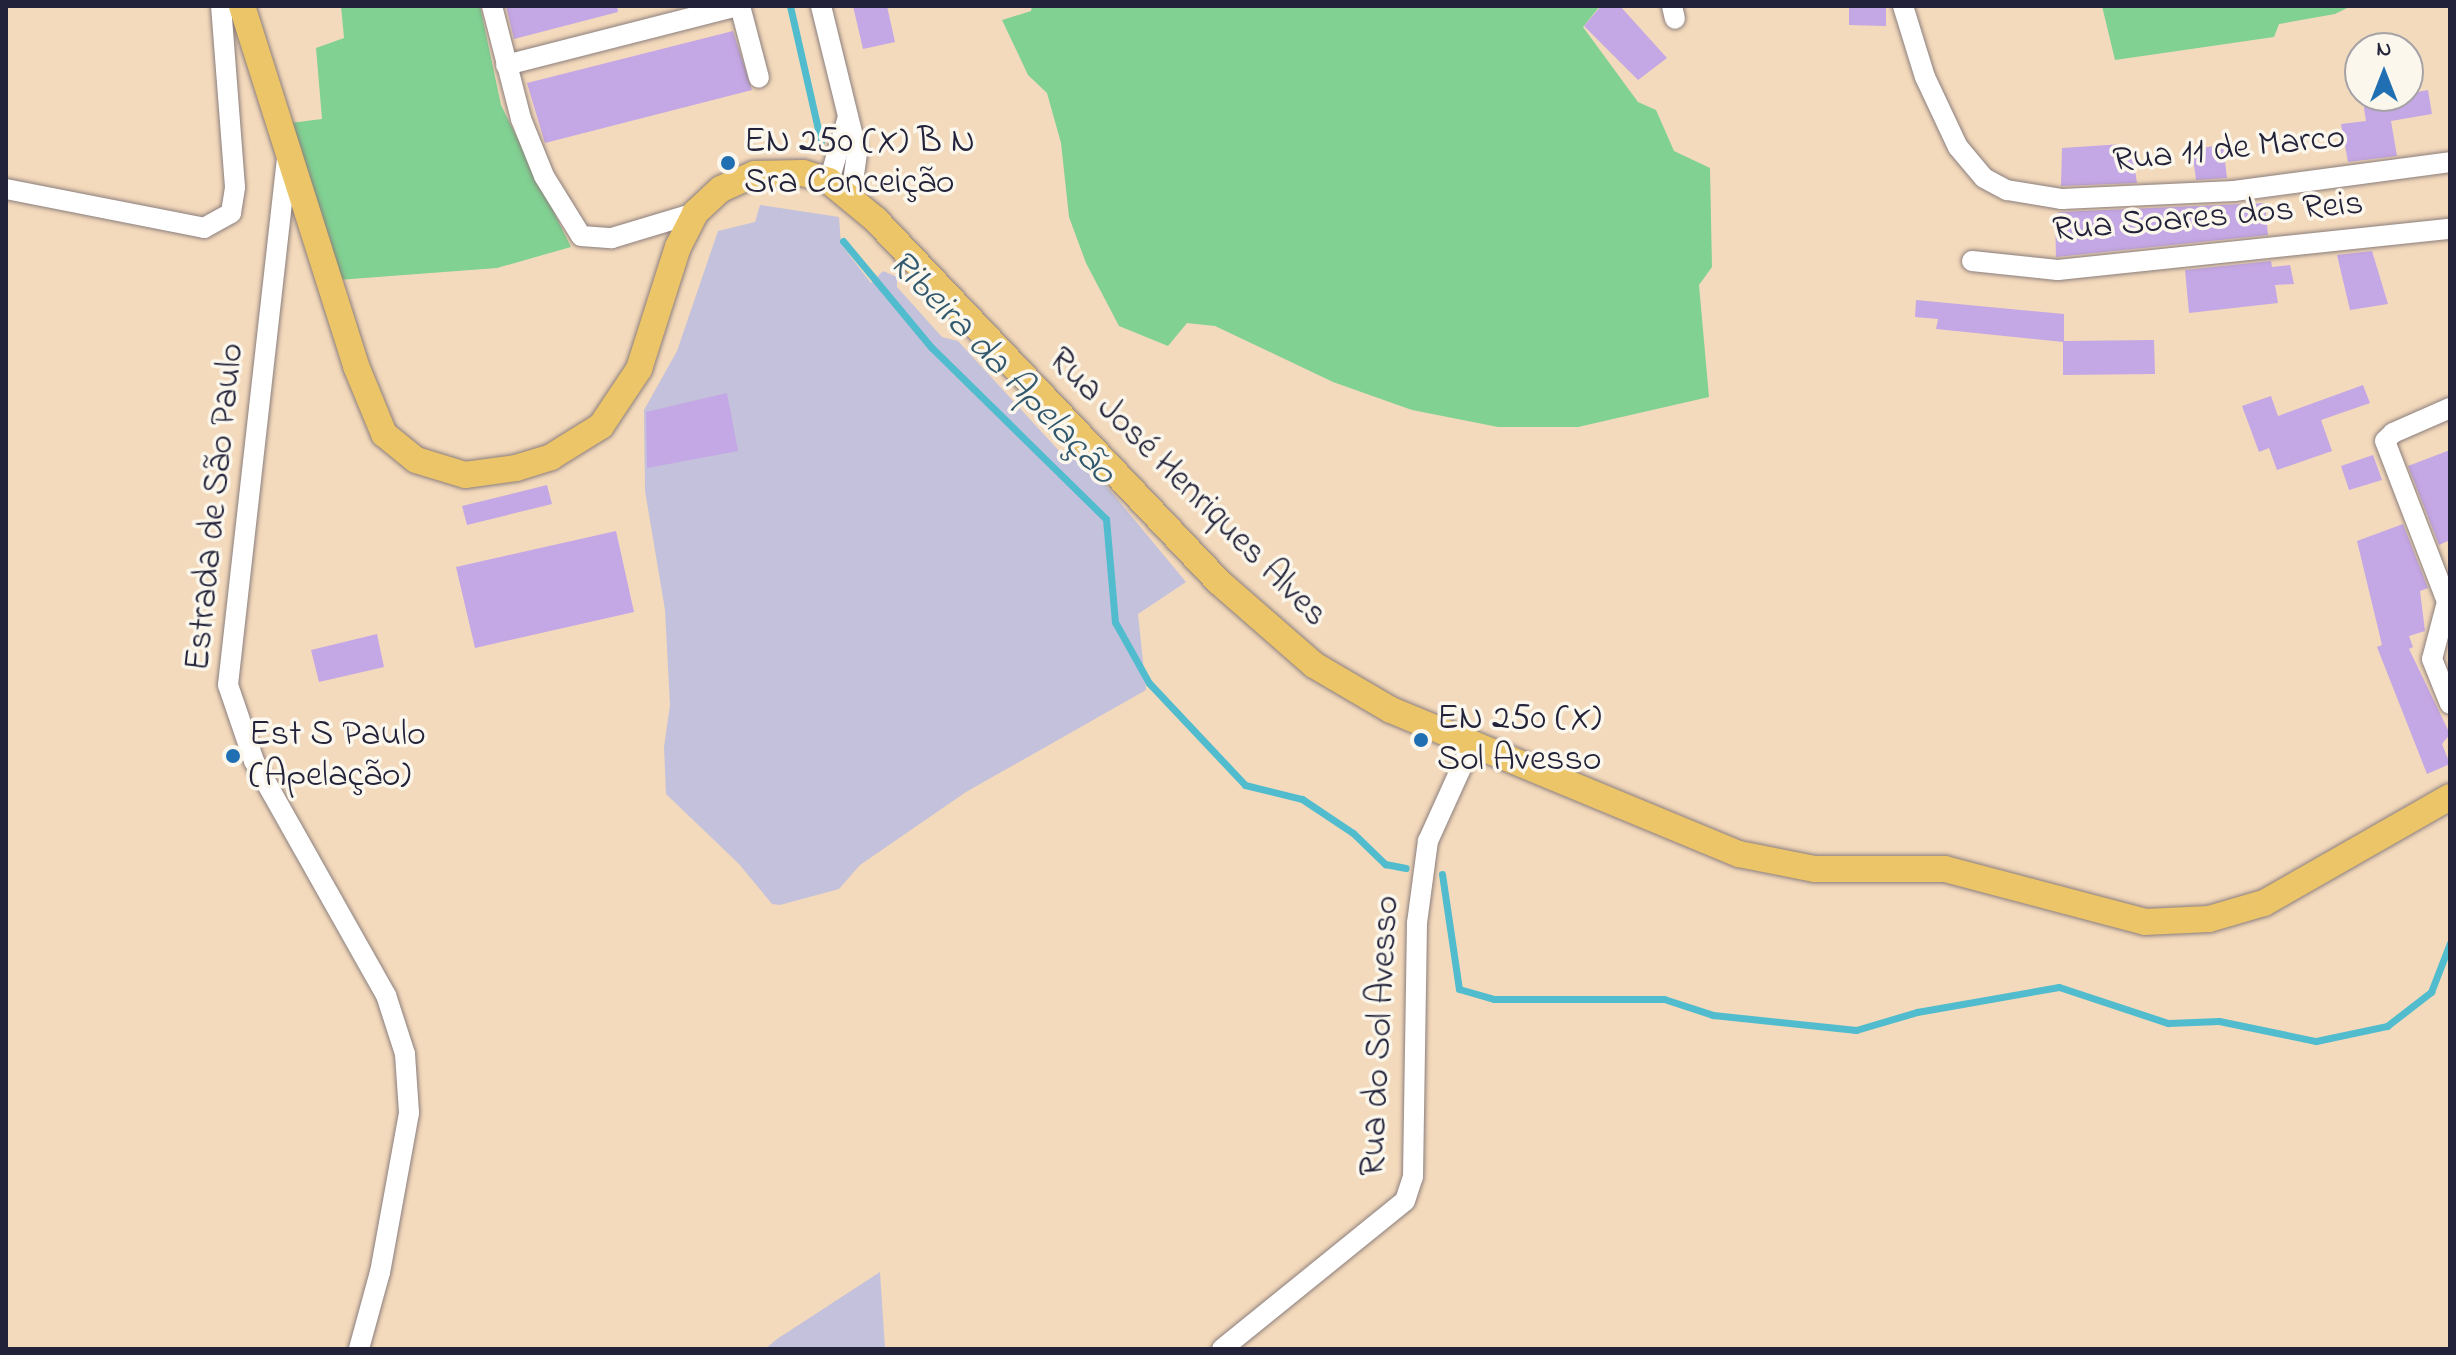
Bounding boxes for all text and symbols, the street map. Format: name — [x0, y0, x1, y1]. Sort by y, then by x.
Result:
north arrow — [2344, 32, 2424, 112]
text: N — [2377, 34, 2391, 66]
street label: Rua 11 de Marco — [2111, 116, 2347, 184]
place label: EN 250 (X) B N Sra Conceição — [744, 120, 975, 205]
marker: EN 250 (X) B N Sra Conceição — [719, 154, 737, 172]
street label: Rua Soares dos Reis — [2051, 183, 2365, 253]
water label: Ribeira da Apelação — [877, 242, 1125, 496]
street label: Rua José Henriques Alves — [1038, 339, 1336, 637]
street label: Estrada de São Paulo — [177, 341, 255, 673]
place label: EN 250 (X) Sol Avesso — [1437, 697, 1602, 782]
place label: Est S Paulo (Apelação) — [249, 713, 426, 798]
marker: EN 250 (X) Sol Avesso — [1412, 731, 1430, 749]
marker: Est S Paulo (Apelação) — [224, 747, 242, 765]
street label: Rua do Sol Avesso — [1352, 894, 1410, 1178]

